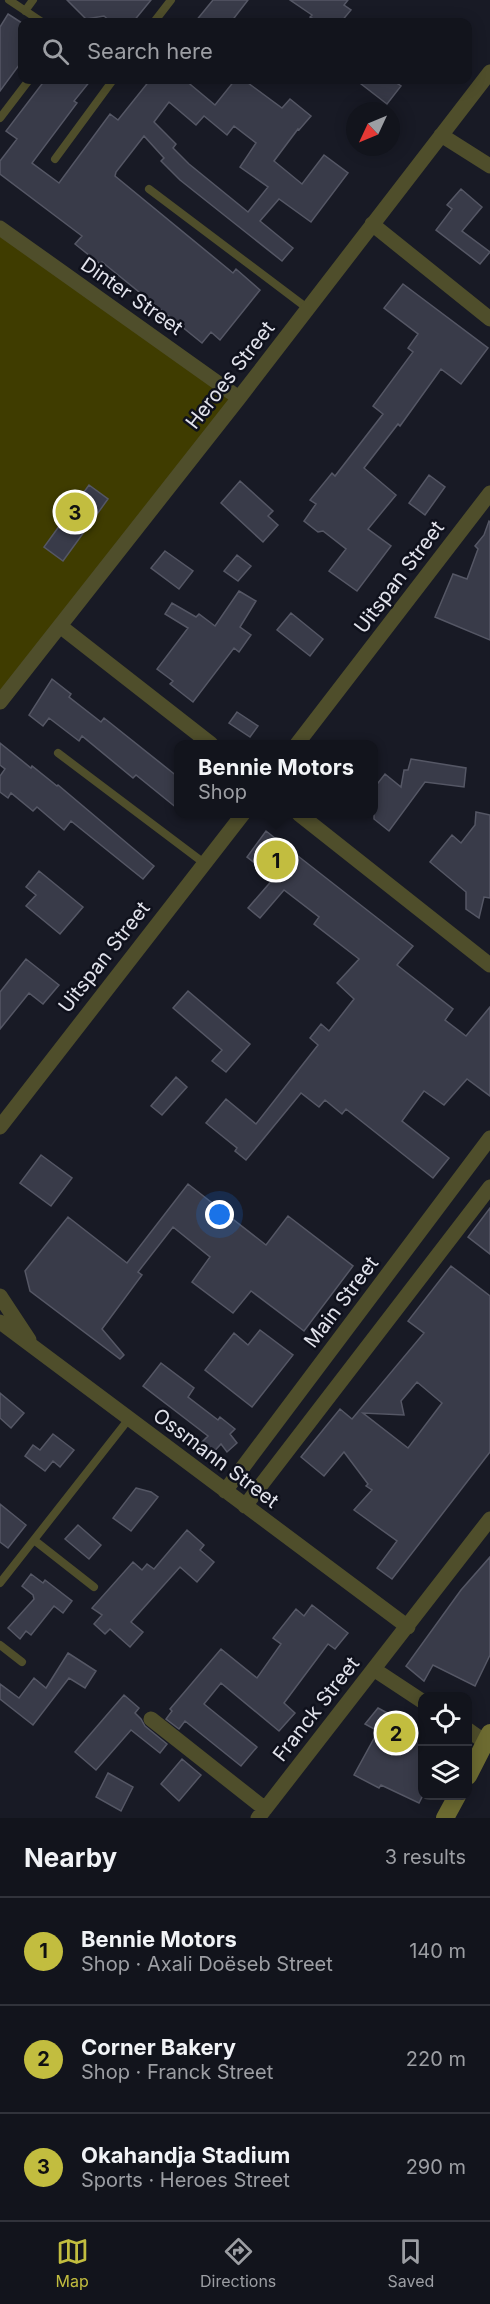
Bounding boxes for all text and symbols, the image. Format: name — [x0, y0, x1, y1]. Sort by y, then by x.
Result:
search box — [18, 18, 472, 84]
icon: search — [39, 35, 72, 68]
text: Search here — [87, 38, 213, 64]
north arrow — [346, 102, 400, 156]
street label: Dinter Street — [76, 252, 188, 340]
street label: Heroes Street — [181, 316, 280, 434]
pin: 3 — [56, 490, 94, 534]
street label: Uitspan Street — [349, 516, 449, 638]
popup — [174, 740, 378, 818]
text: Bennie Motors — [198, 754, 354, 780]
text: Shop — [198, 780, 247, 804]
pin: 1 — [256, 838, 296, 882]
street label: Uitspan Street — [53, 896, 155, 1017]
your location — [205, 1200, 234, 1229]
street label: Main Street — [299, 1251, 383, 1352]
street label: Ossmann Street — [149, 1403, 284, 1513]
street label: Franck Street — [268, 1652, 365, 1766]
map controls — [418, 1692, 472, 1800]
button: locate — [418, 1692, 472, 1746]
pin: 2 — [376, 1710, 416, 1756]
button: layers — [418, 1746, 472, 1800]
text: Nearby — [24, 1842, 117, 1873]
text: 3 results — [385, 1845, 466, 1869]
text: Bennie Motors — [81, 1926, 237, 1952]
text: 1 — [39, 1939, 48, 1963]
text: 140 m — [409, 1939, 466, 1963]
text: Shop · Axali Doëseb Street — [81, 1952, 333, 1976]
text: Corner Bakery — [81, 2034, 236, 2060]
text: 2 — [37, 2047, 50, 2071]
text: 220 m — [406, 2047, 466, 2071]
text: Shop · Franck Street — [81, 2060, 273, 2084]
text: Okahandja Stadium — [81, 2142, 290, 2168]
text: 3 — [37, 2155, 50, 2179]
text: 290 m — [406, 2155, 466, 2179]
text: Sports · Heroes Street — [81, 2168, 290, 2192]
tab: Map — [56, 2235, 89, 2291]
tab: Directions — [200, 2235, 276, 2291]
tab: Saved — [388, 2235, 434, 2291]

